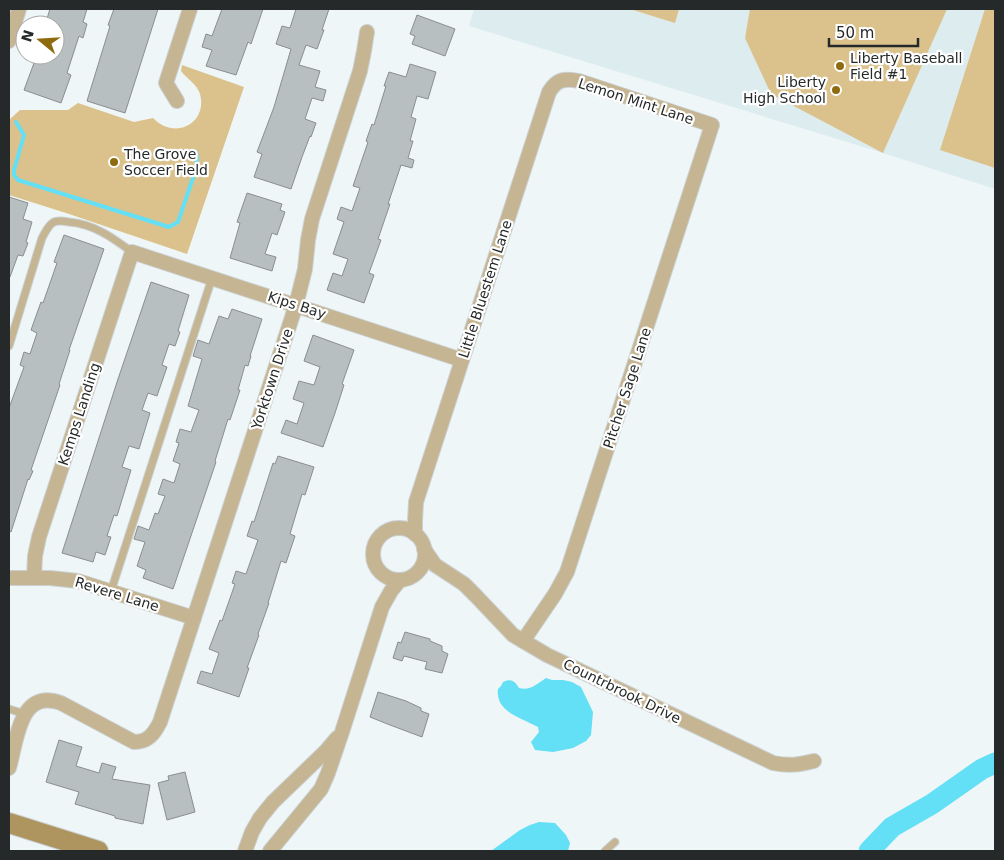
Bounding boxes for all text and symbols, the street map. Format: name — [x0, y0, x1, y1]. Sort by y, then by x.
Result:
north arrow — [15, 15, 65, 65]
scale bar — [829, 15, 918, 47]
text: 50 m — [836, 24, 874, 42]
text: N — [18, 28, 37, 44]
place label: Liberty Baseball Field #1 — [850, 50, 963, 82]
marker: Liberty Baseball Field #1 — [834, 60, 846, 72]
place label: Liberty High School — [743, 74, 826, 106]
street label: Lemon Mint Lane — [576, 75, 696, 127]
marker: Liberty High School — [830, 84, 842, 96]
place label: The Grove Soccer Field — [123, 146, 208, 178]
marker: The Grove Soccer Field — [108, 156, 120, 168]
street label: Little Bluestem Lane — [455, 218, 515, 360]
street label: Kips Bay — [266, 288, 328, 322]
street label: Yorktown Drive — [248, 326, 296, 432]
street label: Pitcher Sage Lane — [600, 326, 654, 450]
street label: Kemps Landing — [55, 361, 103, 467]
street label: Revere Lane — [73, 574, 161, 614]
street label: Countrbrook Drive — [561, 656, 683, 726]

